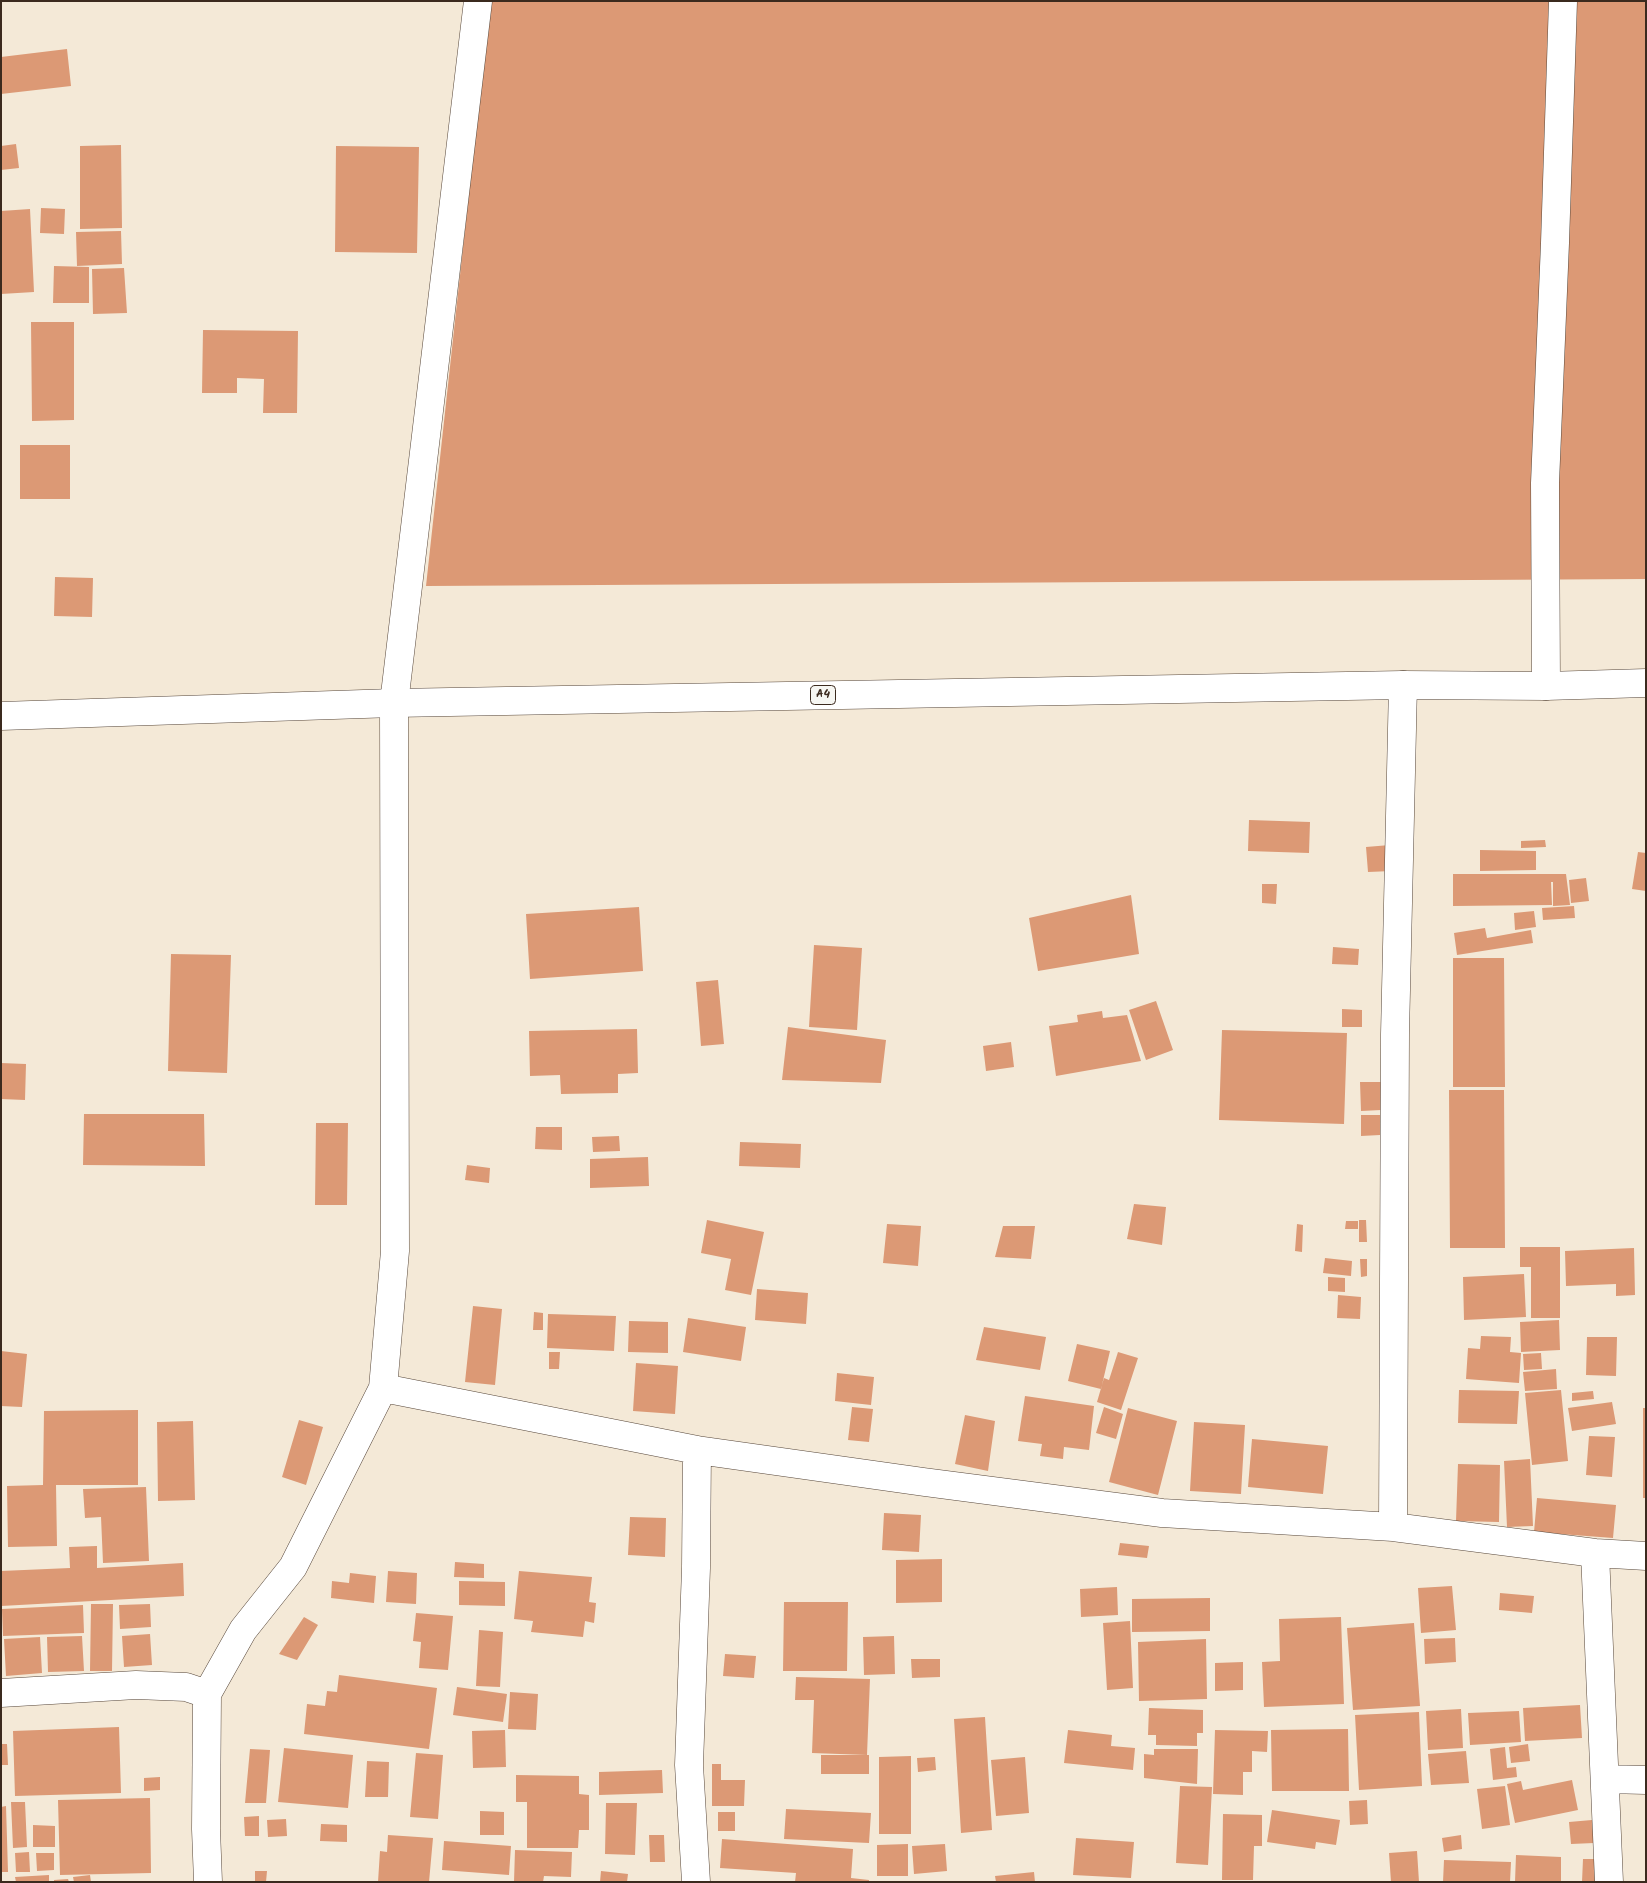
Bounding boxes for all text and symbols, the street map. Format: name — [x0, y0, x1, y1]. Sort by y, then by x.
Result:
road number: A4 — [810, 686, 836, 704]

